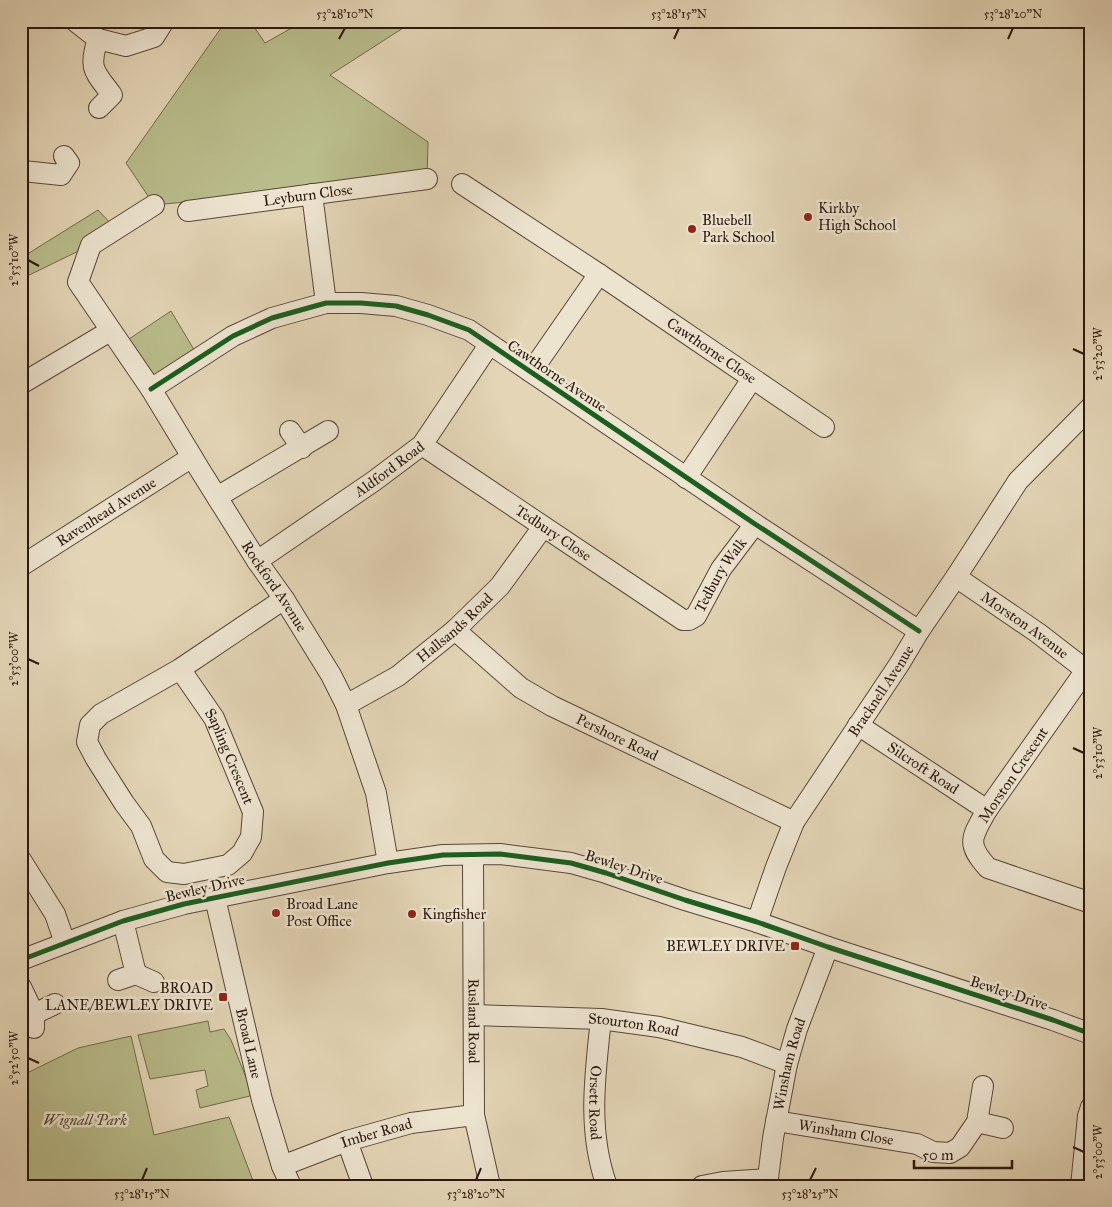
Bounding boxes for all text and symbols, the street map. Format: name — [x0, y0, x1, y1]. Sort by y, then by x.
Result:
text: 53°28'10"N — [316, 7, 374, 21]
text: 53°28'15"N — [651, 7, 707, 21]
text: 53°28'20"N — [984, 7, 1042, 21]
street label: Leyburn Close — [262, 180, 354, 210]
place label: Kirkby High School — [818, 199, 897, 234]
place label: Bluebell Park School — [702, 211, 776, 246]
marker: Kirkby High School — [802, 211, 814, 223]
marker: Bluebell Park School — [686, 223, 698, 235]
text: 2°53'10"W — [7, 233, 21, 286]
street label: Cawthorne Close — [663, 314, 760, 387]
text: 2°53'20"W — [1091, 327, 1105, 381]
street label: Cawthorne Avenue — [504, 336, 610, 416]
street label: Aldford Road — [350, 437, 428, 501]
street label: Ravenhead Avenue — [53, 473, 159, 550]
street label: Tedbury Close — [512, 501, 595, 565]
street label: Tedbury Walk — [691, 534, 750, 616]
street label: Rockford Avenue — [238, 537, 311, 635]
street label: Morston Avenue — [978, 588, 1072, 662]
street label: Hallsands Road — [413, 589, 497, 666]
text: 2°53'00"W — [7, 631, 21, 686]
street label: Bracknell Avenue — [844, 642, 918, 740]
street label: Sapling Crescent — [201, 705, 258, 808]
street label: Pershore Road — [573, 710, 661, 765]
street label: Morston Crescent — [974, 723, 1052, 826]
text: 2°53'10"W — [1091, 726, 1105, 779]
street label: Silcroft Road — [884, 738, 963, 798]
street label: Bewley Drive — [583, 846, 665, 888]
street label: Bewley Drive — [163, 870, 247, 906]
place label: Broad Lane Post Office — [286, 895, 358, 930]
place label: Kingfisher — [422, 905, 487, 923]
marker: Broad Lane Post Office — [270, 907, 282, 919]
marker: Kingfisher — [406, 908, 418, 920]
place label: BEWLEY DRIVE — [666, 937, 785, 955]
marker: BEWLEY DRIVE — [789, 940, 801, 952]
street label: Bewley Drive — [968, 972, 1050, 1014]
street label: Rusland Road — [464, 978, 483, 1064]
place label: BROAD LANE/BEWLEY DRIVE — [45, 979, 213, 1014]
marker: BROAD LANE/BEWLEY DRIVE — [217, 991, 229, 1003]
street label: Broad Lane — [232, 1006, 266, 1080]
street label: Stourton Road — [588, 1010, 681, 1041]
street label: Winsham Road — [769, 1015, 810, 1112]
text: 2°52'50"W — [7, 1030, 21, 1085]
street label: Orsett Road — [585, 1065, 605, 1141]
park label: Wignall Park — [43, 1111, 127, 1129]
street label: Imber Road — [338, 1114, 414, 1152]
street label: Winsham Close — [797, 1116, 895, 1149]
text: 2°53'00"W — [1091, 1124, 1105, 1179]
scale bar — [914, 1137, 1012, 1169]
text: 50 m — [922, 1146, 954, 1164]
text: 53°28'15"N — [114, 1187, 170, 1201]
text: 53°28'20"N — [447, 1187, 505, 1201]
text: 53°28'25"N — [781, 1187, 839, 1201]

